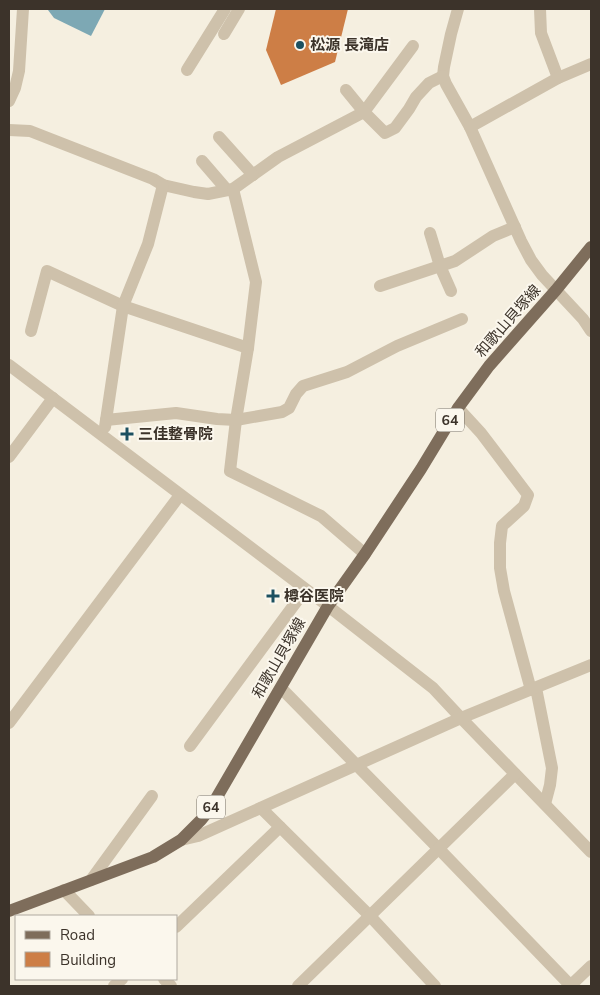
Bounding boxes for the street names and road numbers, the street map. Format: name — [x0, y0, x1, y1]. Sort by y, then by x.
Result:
street label: 和歌山貝塚線 — [471, 280, 545, 362]
road number: 64 — [436, 408, 464, 432]
street label: 和歌山貝塚線 — [248, 614, 310, 702]
road number: 64 — [197, 796, 225, 819]

